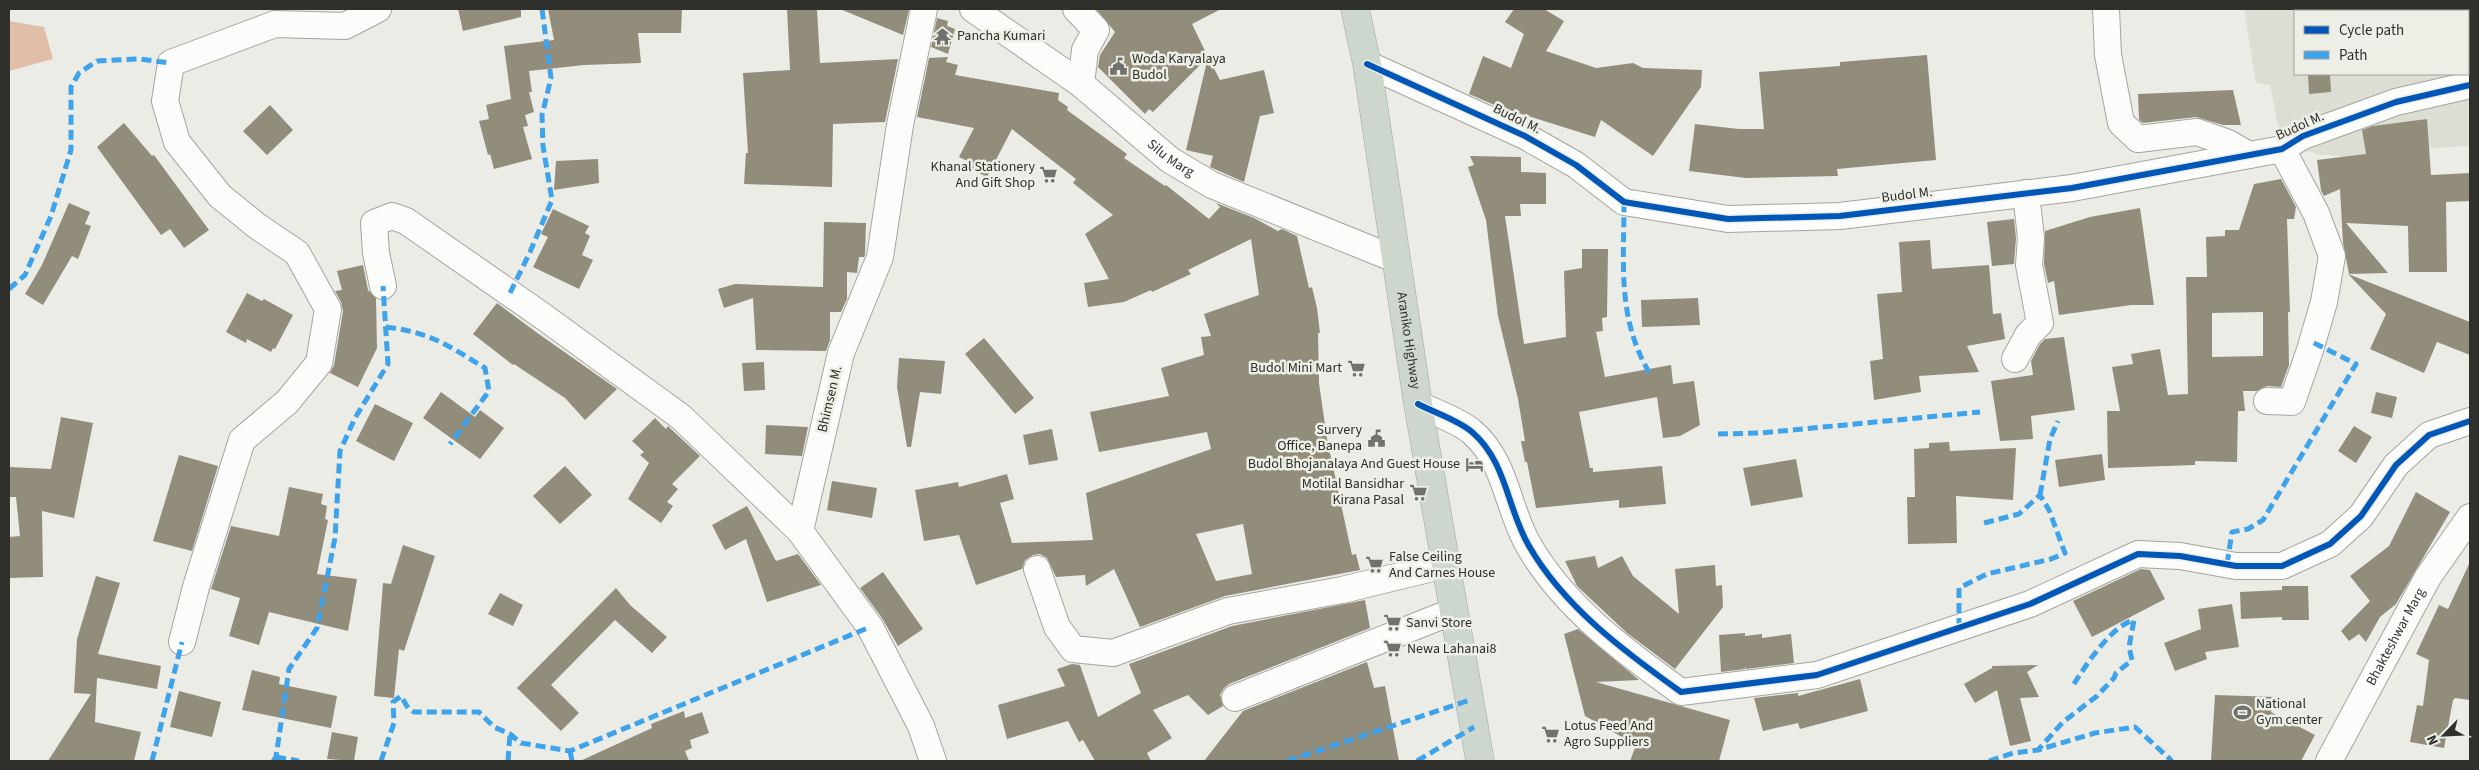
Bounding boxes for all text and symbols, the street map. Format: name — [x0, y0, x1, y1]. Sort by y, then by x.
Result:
legend — [2294, 10, 2469, 75]
text: Cycle path — [2339, 20, 2404, 41]
temple icon: Pancha Kumari — [933, 26, 953, 46]
place label: Pancha Kumari — [957, 26, 1045, 46]
text: Path — [2339, 45, 2367, 66]
place label: Woda Karyalaya Budol — [1132, 49, 1226, 85]
public building icon: Woda Karyalaya Budol — [1108, 57, 1128, 77]
street label: Budol M. — [1490, 99, 1544, 139]
street label: Budol M. — [2273, 106, 2327, 146]
street label: Silu Marg — [1143, 135, 1198, 182]
place label: Khanal Stationery And Gift Shop — [931, 157, 1035, 193]
supermarket icon: Khanal Stationery And Gift Shop — [1039, 165, 1059, 185]
street label: Budol M. — [1880, 182, 1934, 208]
street label: Araniko Highway — [1391, 291, 1426, 391]
place label: Budol Mini Mart — [1250, 358, 1342, 378]
supermarket icon: Budol Mini Mart — [1346, 358, 1366, 378]
street label: Bhimsen M. — [813, 364, 847, 434]
place label: Survery Office, Banepa — [1277, 420, 1362, 456]
public building icon: Survery Office, Banepa — [1366, 428, 1386, 448]
place label: Budol Bhojanalaya And Guest House — [1248, 454, 1460, 474]
hotel icon: Budol Bhojanalaya And Guest House — [1464, 454, 1484, 474]
place label: Motilal Bansidhar Kirana Pasal — [1302, 474, 1404, 510]
supermarket icon: Motilal Bansidhar Kirana Pasal — [1408, 482, 1428, 502]
place label: False Ceiling And Carnes House — [1389, 547, 1495, 583]
supermarket icon: False Ceiling And Carnes House — [1365, 555, 1385, 575]
street label: Bhakteshwar Marg — [2361, 584, 2430, 689]
supermarket icon: Sanvi Store — [1382, 613, 1402, 633]
place label: Sanvi Store — [1406, 613, 1472, 633]
supermarket icon: Newa Lahanai8 — [1383, 639, 1403, 659]
place label: Newa Lahanai8 — [1407, 639, 1497, 659]
place label: National Gym center — [2256, 694, 2323, 730]
sports icon: National Gym center — [2232, 702, 2252, 722]
north arrow — [2419, 710, 2469, 760]
place label: Lotus Feed And Agro Suppliers — [1564, 716, 1653, 752]
supermarket icon: Lotus Feed And Agro Suppliers — [1540, 724, 1560, 744]
text: N — [2422, 732, 2444, 748]

